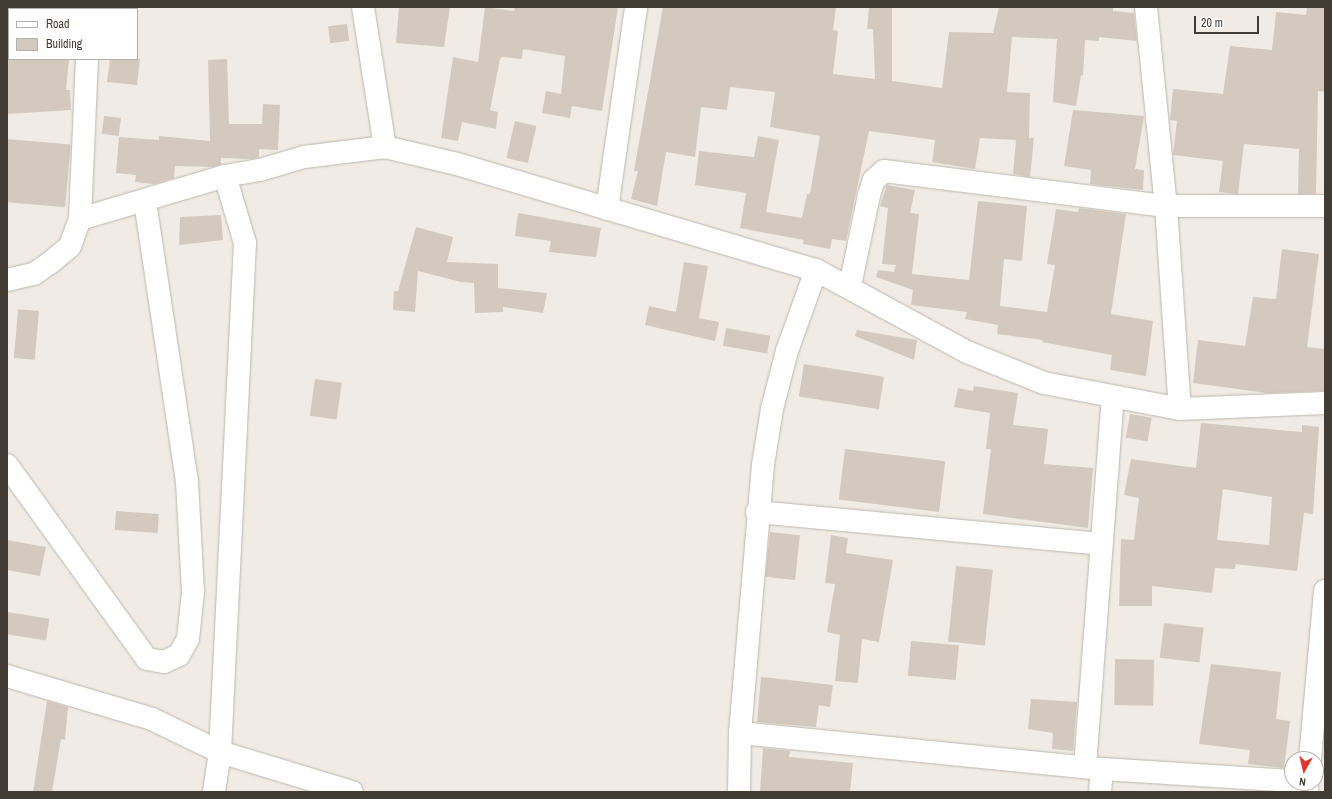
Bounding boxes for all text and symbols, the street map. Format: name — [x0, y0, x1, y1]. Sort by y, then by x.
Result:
legend — [8, 8, 138, 60]
scale bar — [1196, 8, 1261, 34]
text: 20 m — [1201, 15, 1223, 31]
text: Road — [46, 16, 70, 32]
text: Building — [46, 36, 82, 52]
north arrow — [1284, 751, 1324, 791]
text: N — [1298, 775, 1307, 789]

